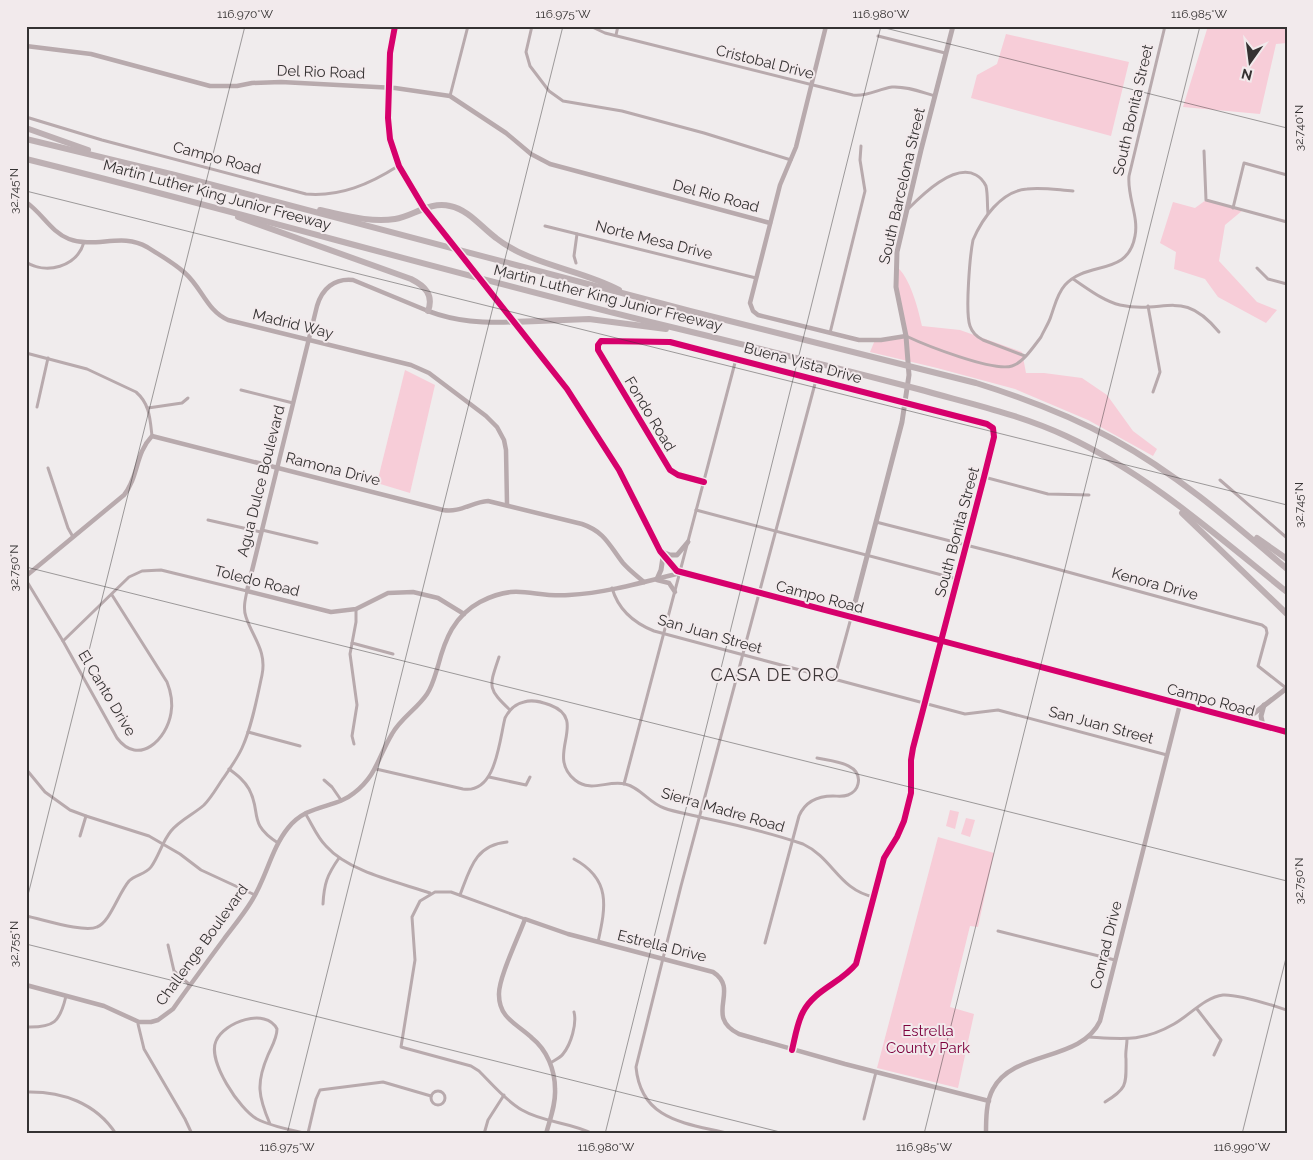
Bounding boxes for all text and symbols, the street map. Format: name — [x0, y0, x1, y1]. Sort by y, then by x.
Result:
text: 116.970°W — [217, 7, 273, 21]
text: 116.975°W — [535, 7, 591, 21]
text: 116.980°W — [853, 7, 910, 21]
text: 116.985°W — [1171, 7, 1228, 21]
north arrow — [1226, 38, 1276, 88]
street label: Cristobal Drive — [714, 41, 816, 83]
street label: South Bonita Street — [1109, 43, 1157, 177]
street label: Del Rio Road — [276, 61, 366, 83]
text: N — [1240, 66, 1254, 84]
text: 32.740°N — [1292, 105, 1306, 151]
street label: South Barcelona Street — [875, 106, 929, 266]
street label: Campo Road — [171, 138, 263, 178]
street label: Martin Luther King Junior Freeway — [101, 156, 333, 234]
text: 32.745°N — [7, 168, 21, 214]
street label: Del Rio Road — [671, 176, 761, 216]
street label: Norte Mesa Drive — [594, 217, 715, 263]
street label: Martin Luther King Junior Freeway — [492, 261, 724, 335]
street label: Madrid Way — [251, 305, 335, 343]
street label: Buena Vista Drive — [742, 339, 864, 387]
street label: Fondo Road — [621, 373, 679, 455]
street label: Agua Dulce Boulevard — [233, 403, 289, 559]
street label: Ramona Drive — [284, 449, 382, 490]
street label: South Bonita Street — [931, 465, 983, 599]
text: 32.745°N — [1292, 482, 1306, 528]
text: 32.750°N — [7, 545, 21, 591]
street label: Toledo Road — [212, 562, 302, 600]
street label: Kenora Drive — [1110, 564, 1200, 604]
street label: Campo Road — [774, 577, 866, 617]
street label: San Juan Street — [656, 610, 764, 658]
street label: El Canto Drive — [74, 647, 140, 739]
district label: CASA DE ORO — [710, 664, 840, 685]
street label: Campo Road — [1165, 680, 1257, 720]
street label: San Juan Street — [1047, 702, 1155, 748]
street label: Sierra Madre Road — [659, 784, 787, 836]
text: 32.750°N — [1292, 858, 1306, 904]
street label: Challenge Boulevard — [152, 881, 252, 1009]
street label: Conrad Drive — [1086, 899, 1126, 991]
text: 32.755°N — [7, 921, 21, 967]
street label: Estrella Drive — [616, 926, 709, 966]
park label: Estrella County Park — [886, 1022, 970, 1057]
text: 116.975°W — [259, 1140, 315, 1154]
text: 116.980°W — [578, 1140, 635, 1154]
text: 116.985°W — [896, 1140, 953, 1154]
text: 116.990°W — [1214, 1140, 1271, 1154]

